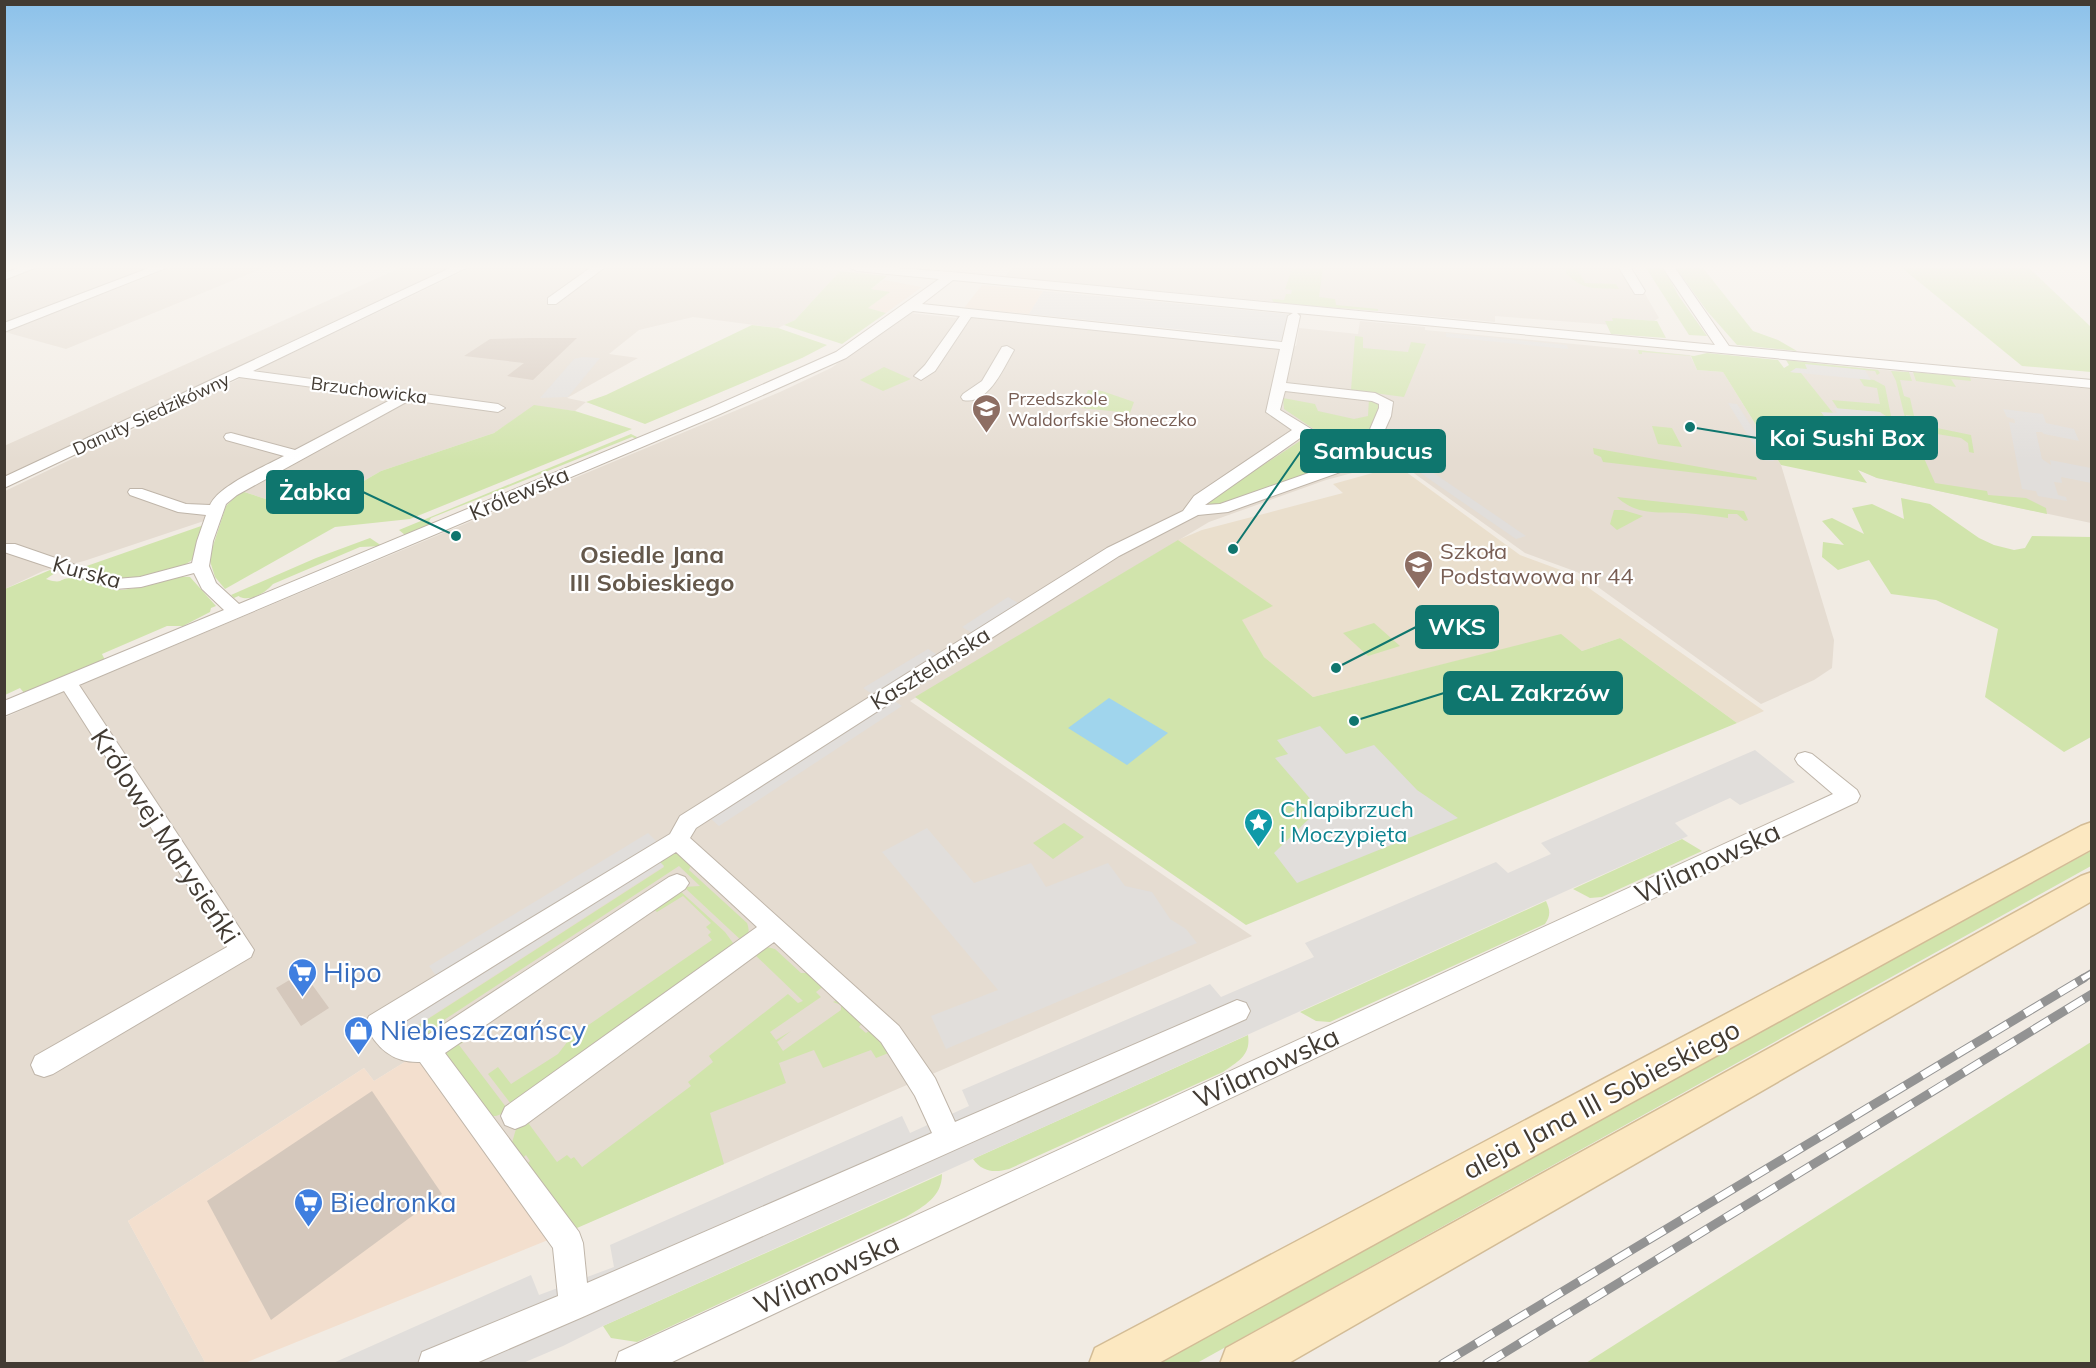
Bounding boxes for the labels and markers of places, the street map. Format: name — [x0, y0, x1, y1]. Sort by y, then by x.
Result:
place label: Przedszkole Waldorfskie Słoneczko — [1008, 387, 1197, 431]
school or university icon: Przedszkole Waldorfskie Słoneczko — [971, 392, 1003, 434]
callout: Koi Sushi Box — [1757, 417, 1937, 459]
callout: Sambucus — [1301, 430, 1445, 472]
callout: Żabka — [267, 471, 363, 513]
place label: Szkoła Podstawowa nr 44 — [1440, 537, 1633, 590]
school or university icon: Szkoła Podstawowa nr 44 — [1403, 548, 1435, 590]
callout: WKS — [1416, 606, 1498, 648]
callout: CAL Zakrzów — [1444, 672, 1622, 714]
place label: Chlapibrzuch i Moczypięta — [1280, 795, 1414, 848]
place icon: Chlapibrzuch i Moczypięta — [1243, 806, 1275, 848]
place label: Hipo — [323, 955, 382, 989]
supermarket icon: Hipo — [286, 956, 318, 998]
place label: Niebieszczańscy — [380, 1013, 587, 1047]
shop icon: Niebieszczańscy — [343, 1014, 375, 1056]
place label: Biedronka — [330, 1185, 457, 1219]
supermarket icon: Biedronka — [293, 1186, 325, 1228]

